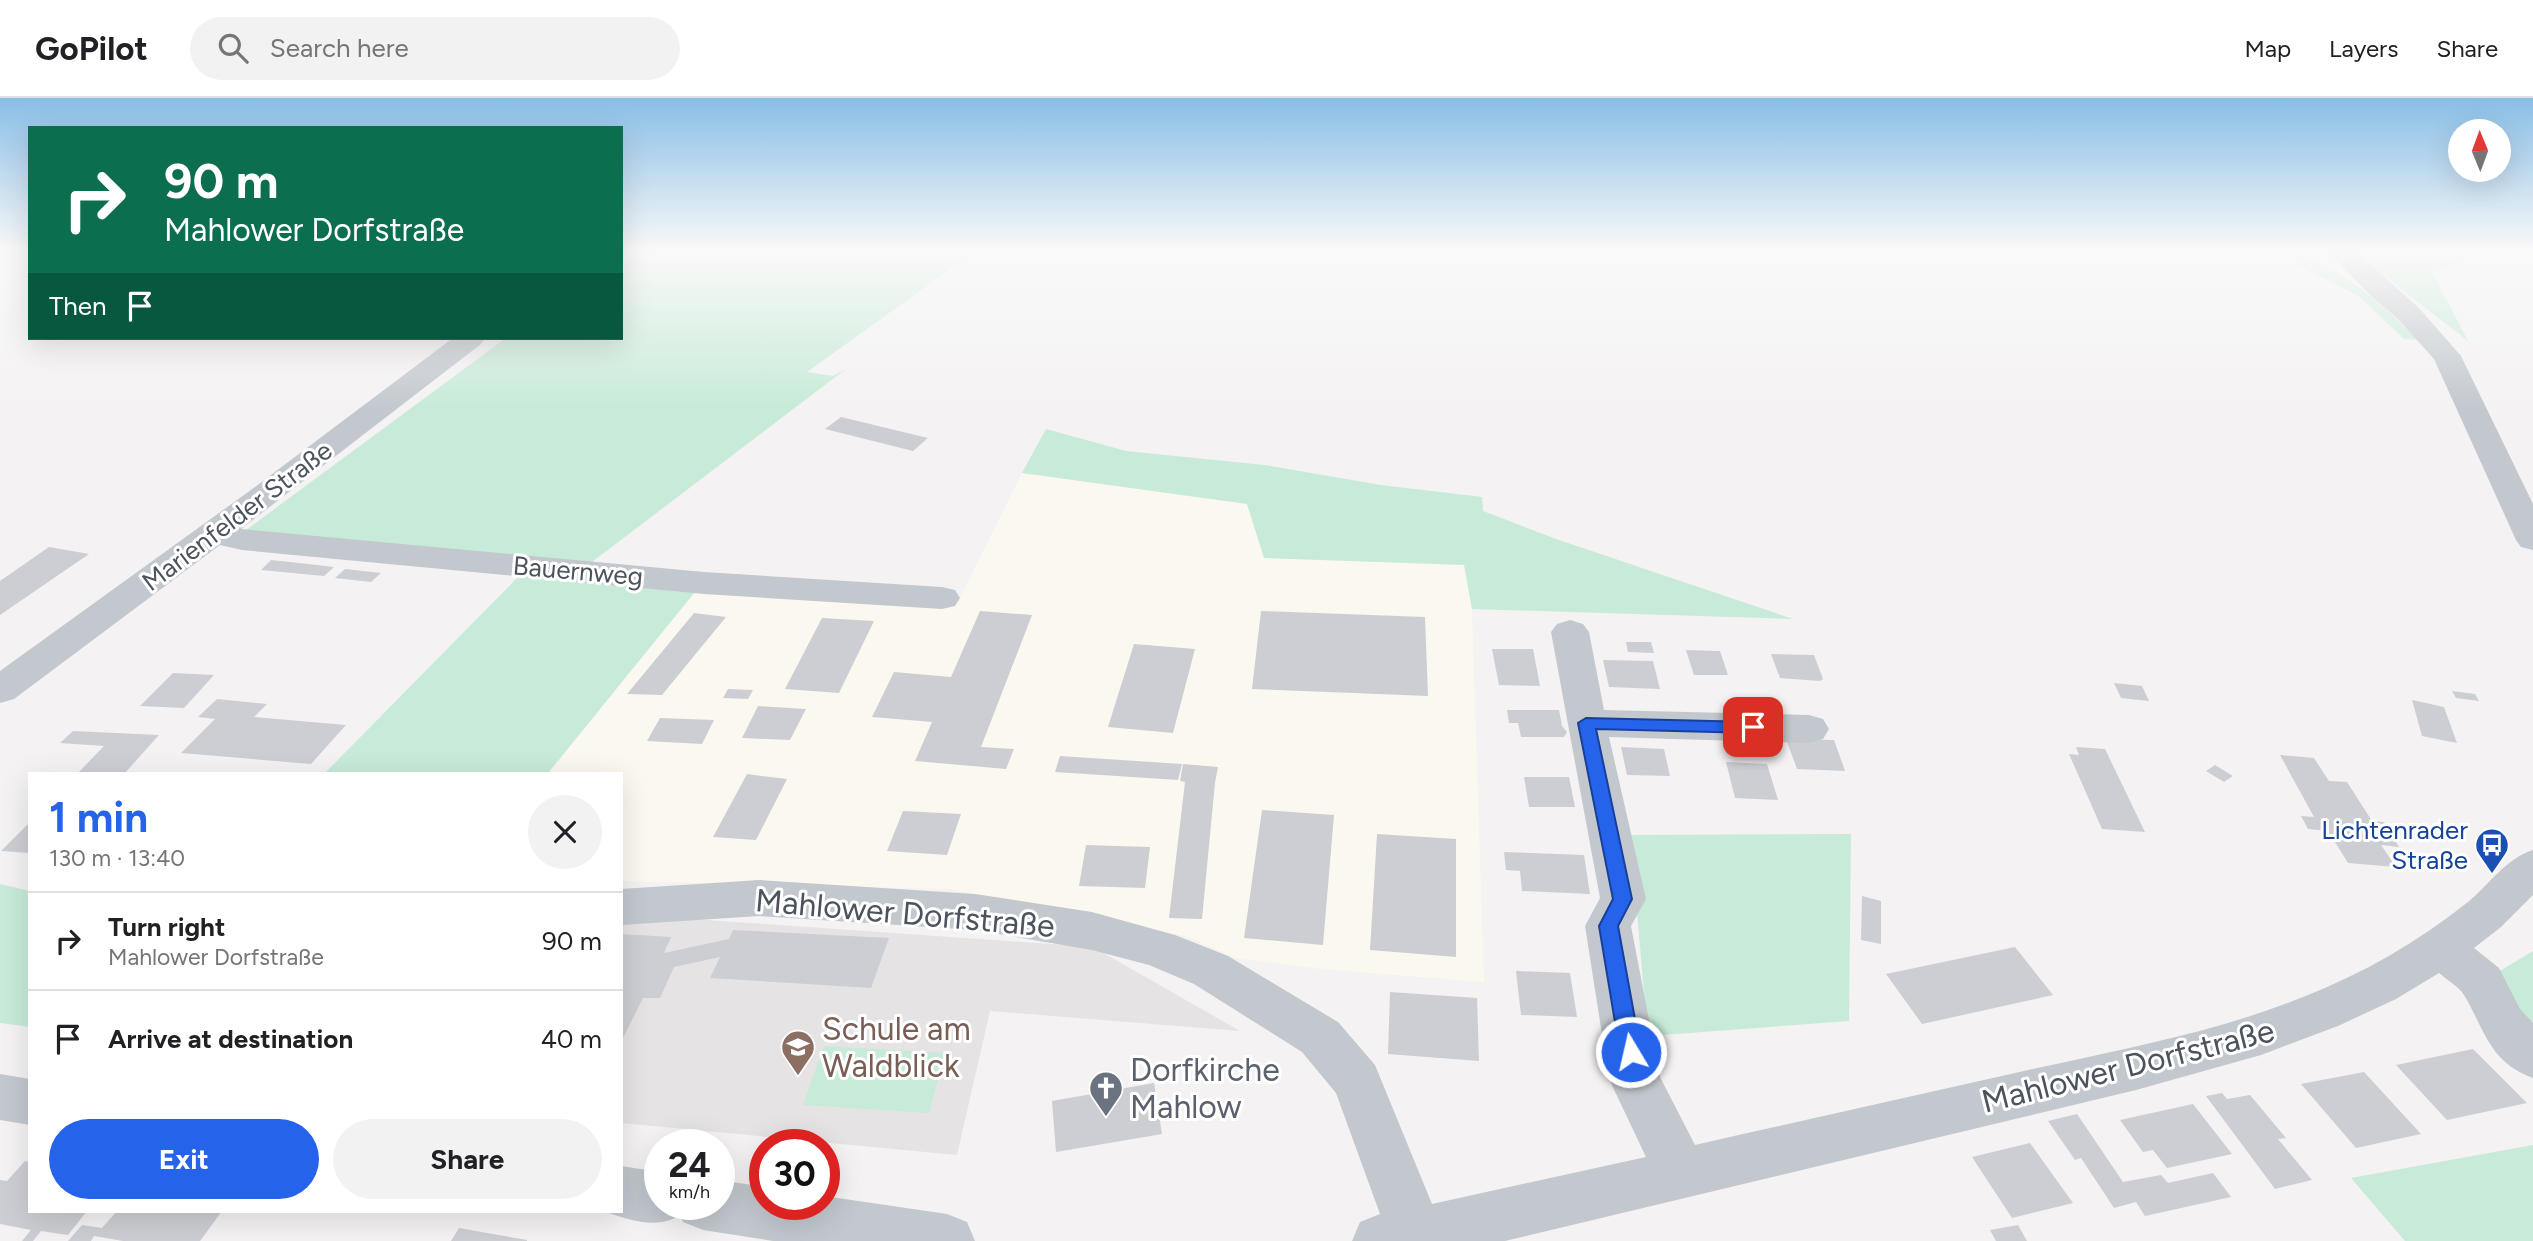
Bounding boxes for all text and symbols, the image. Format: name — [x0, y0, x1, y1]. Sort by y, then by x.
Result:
search box — [190, 17, 680, 80]
text: GoPilot — [35, 29, 148, 68]
icon: search — [214, 29, 252, 67]
text: Search here — [270, 32, 409, 64]
text: Map — [2244, 34, 2291, 63]
text: Layers — [2329, 34, 2398, 63]
text: Share — [2436, 34, 2498, 63]
north arrow — [2448, 119, 2511, 182]
map controls — [2448, 119, 2511, 182]
text: 90 m — [164, 151, 279, 210]
icon: right — [49, 154, 140, 245]
text: Mahlower Dorfstraße — [164, 211, 464, 249]
icon: arrive — [121, 287, 159, 325]
text: Then — [49, 290, 107, 322]
street label: Marienfelder Straße — [136, 434, 338, 598]
street label: Bauernweg — [512, 549, 644, 593]
pin — [1723, 697, 1783, 757]
icon: arrive — [1734, 708, 1772, 746]
text: 1 min — [49, 792, 148, 843]
button: close — [528, 795, 602, 869]
place label: Lichtenrader Straße — [2321, 814, 2468, 876]
bus stop icon: Lichtenrader Straße — [2473, 826, 2511, 875]
text: 130 m · 13:40 — [49, 844, 185, 872]
street label: Mahlower Dorfstraße — [754, 881, 1056, 945]
text: Turn right — [108, 911, 225, 943]
icon: right — [49, 922, 87, 960]
text: 90 m — [542, 925, 602, 957]
text: Mahlower Dorfstraße — [108, 943, 324, 971]
place label: Schule am Waldblick — [822, 1010, 971, 1085]
street label: Mahlower Dorfstraße — [1978, 1011, 2278, 1121]
position arrow — [1594, 1015, 1668, 1089]
icon: arrive — [49, 1020, 87, 1058]
text: Arrive at destination — [108, 1023, 353, 1055]
text: 40 m — [541, 1023, 602, 1055]
school or university icon: Schule am Waldblick — [779, 1028, 817, 1077]
place label: Dorfkirche Mahlow — [1130, 1051, 1280, 1126]
church icon: Dorfkirche Mahlow — [1087, 1069, 1125, 1118]
button: Exit — [49, 1119, 319, 1199]
button: Share — [333, 1119, 602, 1199]
speed limit sign: 30 — [749, 1129, 840, 1220]
text: 24 — [668, 1144, 711, 1186]
text: km/h — [669, 1181, 710, 1203]

